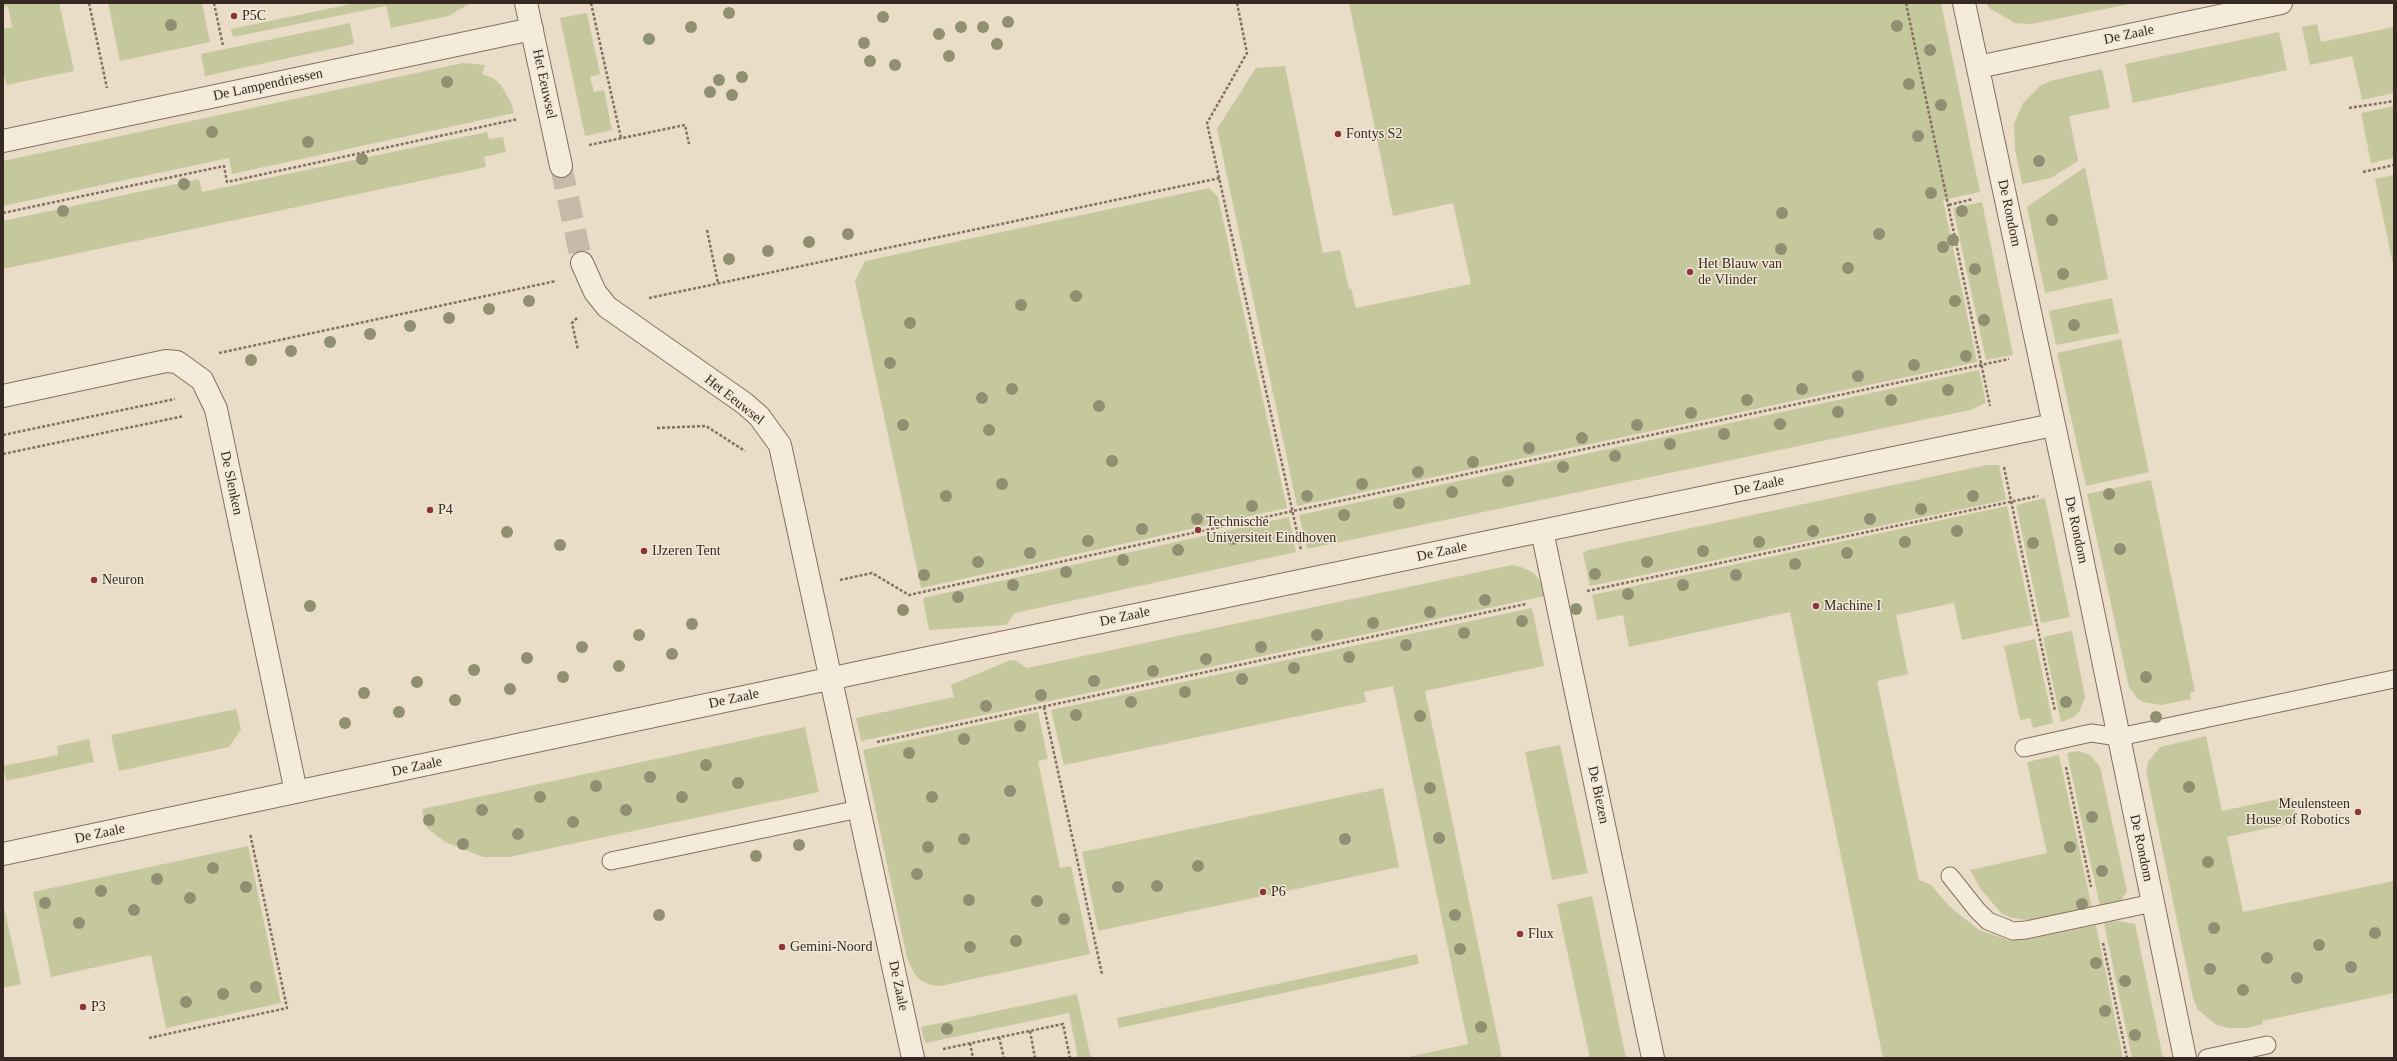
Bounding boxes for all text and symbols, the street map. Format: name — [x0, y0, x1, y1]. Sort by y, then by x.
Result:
place label: P5C — [242, 8, 266, 24]
marker: P5C — [229, 11, 239, 21]
street label: De Zaale — [2102, 21, 2156, 49]
street label: Het Eeuwsel — [528, 47, 560, 121]
street label: De Lampendriessen — [212, 65, 324, 105]
place label: Fontys S2 — [1346, 126, 1402, 142]
marker: Fontys S2 — [1333, 129, 1343, 139]
street label: De Rondom — [1994, 178, 2024, 248]
place label: Het Blauw van de Vlinder — [1698, 256, 1782, 288]
marker: Het Blauw van de Vlinder — [1685, 267, 1695, 277]
street label: Het Eeuwsel — [701, 371, 767, 429]
street label: De Slenken — [216, 449, 246, 517]
street label: De Zaale — [1732, 472, 1786, 500]
street label: De Rondom — [2061, 495, 2091, 565]
place label: P4 — [438, 502, 453, 518]
marker: P4 — [425, 505, 435, 515]
place label: Technische Universiteit Eindhoven — [1206, 514, 1336, 546]
marker: Technische Universiteit Eindhoven — [1193, 525, 1203, 535]
street label: De Zaale — [1415, 538, 1469, 566]
place label: IJzeren Tent — [652, 543, 721, 559]
marker: IJzeren Tent — [639, 546, 649, 556]
place label: Neuron — [102, 572, 144, 588]
marker: Neuron — [89, 575, 99, 585]
place label: Machine I — [1824, 598, 1881, 614]
marker: Machine I — [1811, 601, 1821, 611]
street label: De Zaale — [1098, 603, 1152, 631]
street label: De Zaale — [707, 685, 761, 713]
street label: De Zaale — [390, 753, 444, 781]
street label: De Biezen — [1584, 765, 1612, 825]
place label: Meulensteen House of Robotics — [2246, 796, 2350, 828]
marker: Meulensteen House of Robotics — [2353, 807, 2363, 817]
street label: De Rondom — [2126, 813, 2156, 883]
street label: De Zaale — [73, 820, 127, 848]
place label: P6 — [1271, 884, 1286, 900]
marker: P6 — [1258, 887, 1268, 897]
place label: Flux — [1528, 926, 1554, 942]
marker: Flux — [1515, 929, 1525, 939]
place label: Gemini-Noord — [790, 939, 872, 955]
marker: Gemini-Noord — [777, 942, 787, 952]
street label: De Zaale — [884, 959, 912, 1013]
place label: P3 — [91, 999, 106, 1015]
marker: P3 — [78, 1002, 88, 1012]

